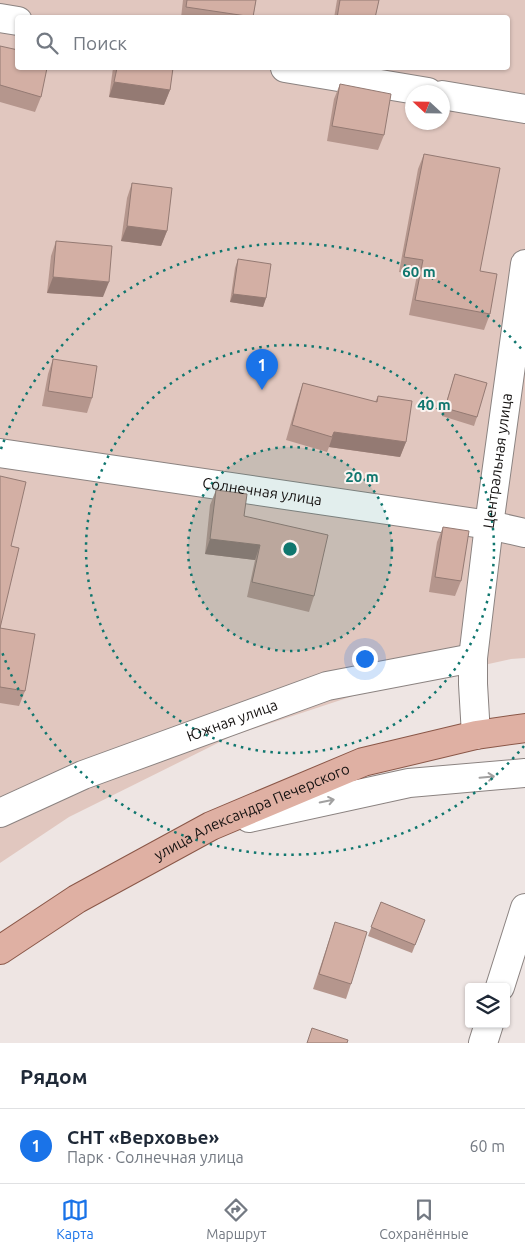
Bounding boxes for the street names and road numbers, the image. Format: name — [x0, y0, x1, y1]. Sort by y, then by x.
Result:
street label: Центральная улица — [480, 392, 515, 529]
street label: Солнечная улица — [201, 474, 323, 508]
street label: Южная улица — [184, 696, 280, 744]
street label: улица Александра Печерского — [151, 760, 352, 863]

